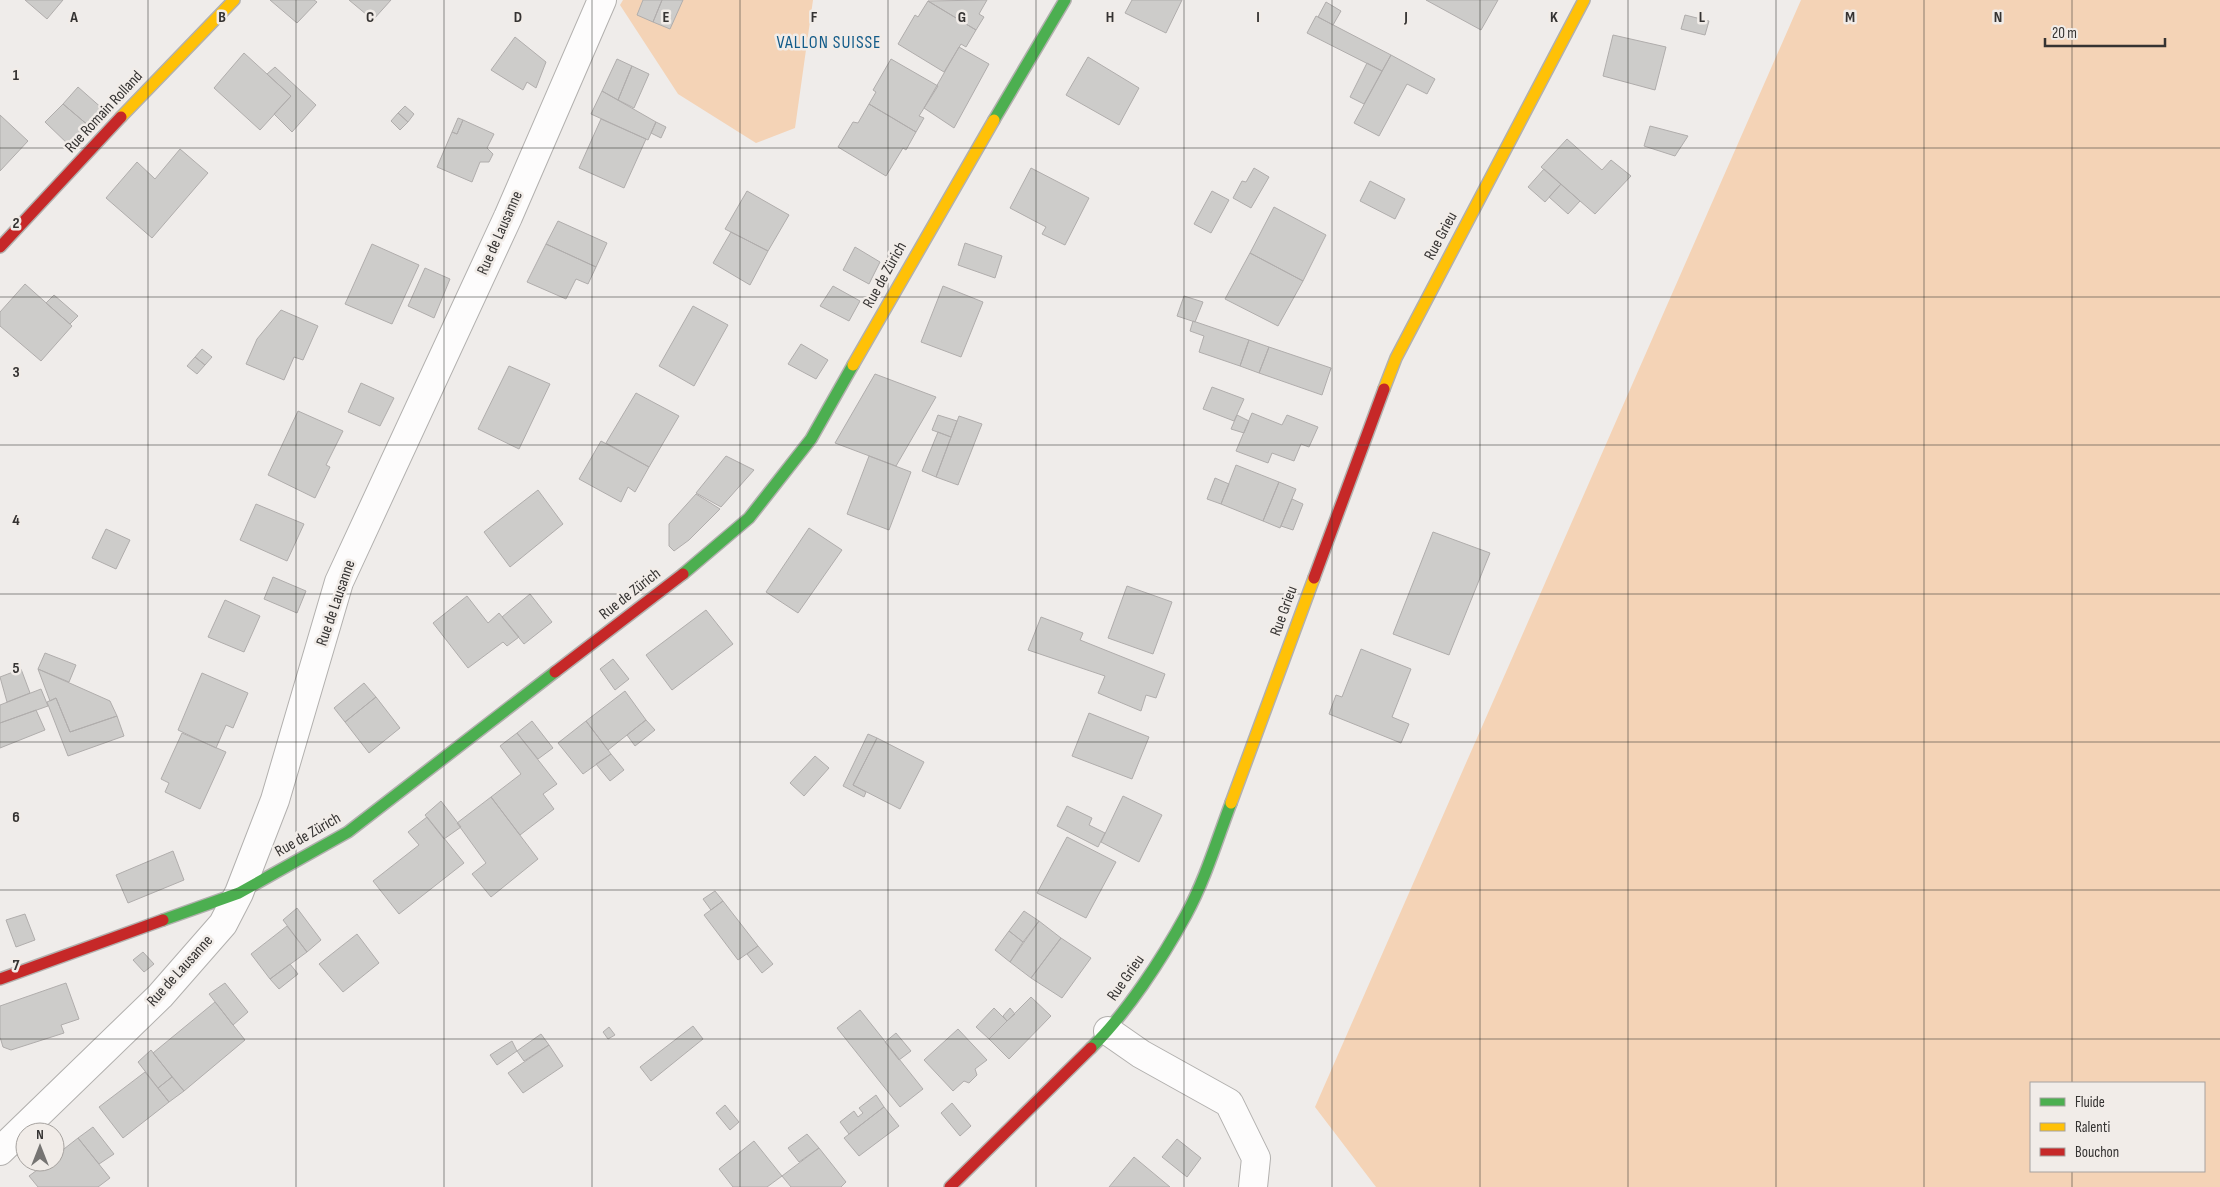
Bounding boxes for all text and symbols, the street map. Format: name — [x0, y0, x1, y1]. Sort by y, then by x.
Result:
text: A — [69, 8, 78, 27]
text: B — [218, 8, 226, 27]
text: C — [366, 8, 374, 27]
text: D — [514, 8, 522, 27]
text: E — [663, 8, 670, 27]
text: F — [811, 8, 818, 27]
text: G — [958, 8, 966, 27]
text: H — [1106, 8, 1114, 27]
text: I — [1256, 8, 1260, 27]
text: J — [1403, 8, 1408, 27]
text: K — [1550, 8, 1558, 27]
text: L — [1699, 8, 1706, 27]
text: M — [1845, 8, 1855, 27]
text: N — [1994, 8, 2002, 27]
scale bar — [2045, 15, 2165, 47]
text: 20 m — [2052, 24, 2077, 43]
district label: VALLON SUISSE — [777, 32, 882, 53]
text: 1 — [13, 66, 20, 85]
street label: Rue Romain Rolland — [61, 67, 147, 157]
street label: Rue de Lausanne — [473, 188, 527, 278]
street label: Rue Grieu — [1420, 209, 1462, 263]
text: 2 — [12, 214, 20, 233]
street label: Rue de Zürich — [859, 239, 911, 311]
text: 3 — [12, 363, 20, 382]
text: 4 — [12, 511, 20, 530]
street label: Rue de Lausanne — [312, 558, 360, 648]
street label: Rue de Zürich — [596, 564, 664, 624]
street label: Rue Grieu — [1266, 583, 1302, 639]
text: 5 — [12, 659, 20, 678]
text: 6 — [12, 808, 20, 827]
street label: Rue de Zürich — [272, 809, 344, 861]
street label: Rue de Lausanne — [143, 931, 217, 1011]
street label: Rue Grieu — [1103, 951, 1149, 1005]
text: 7 — [13, 956, 20, 975]
legend — [2030, 1082, 2205, 1172]
text: Fluide — [2075, 1093, 2105, 1112]
text: Ralenti — [2075, 1118, 2110, 1137]
north arrow — [15, 1122, 65, 1172]
text: N — [36, 1126, 44, 1143]
text: Bouchon — [2075, 1143, 2119, 1162]

